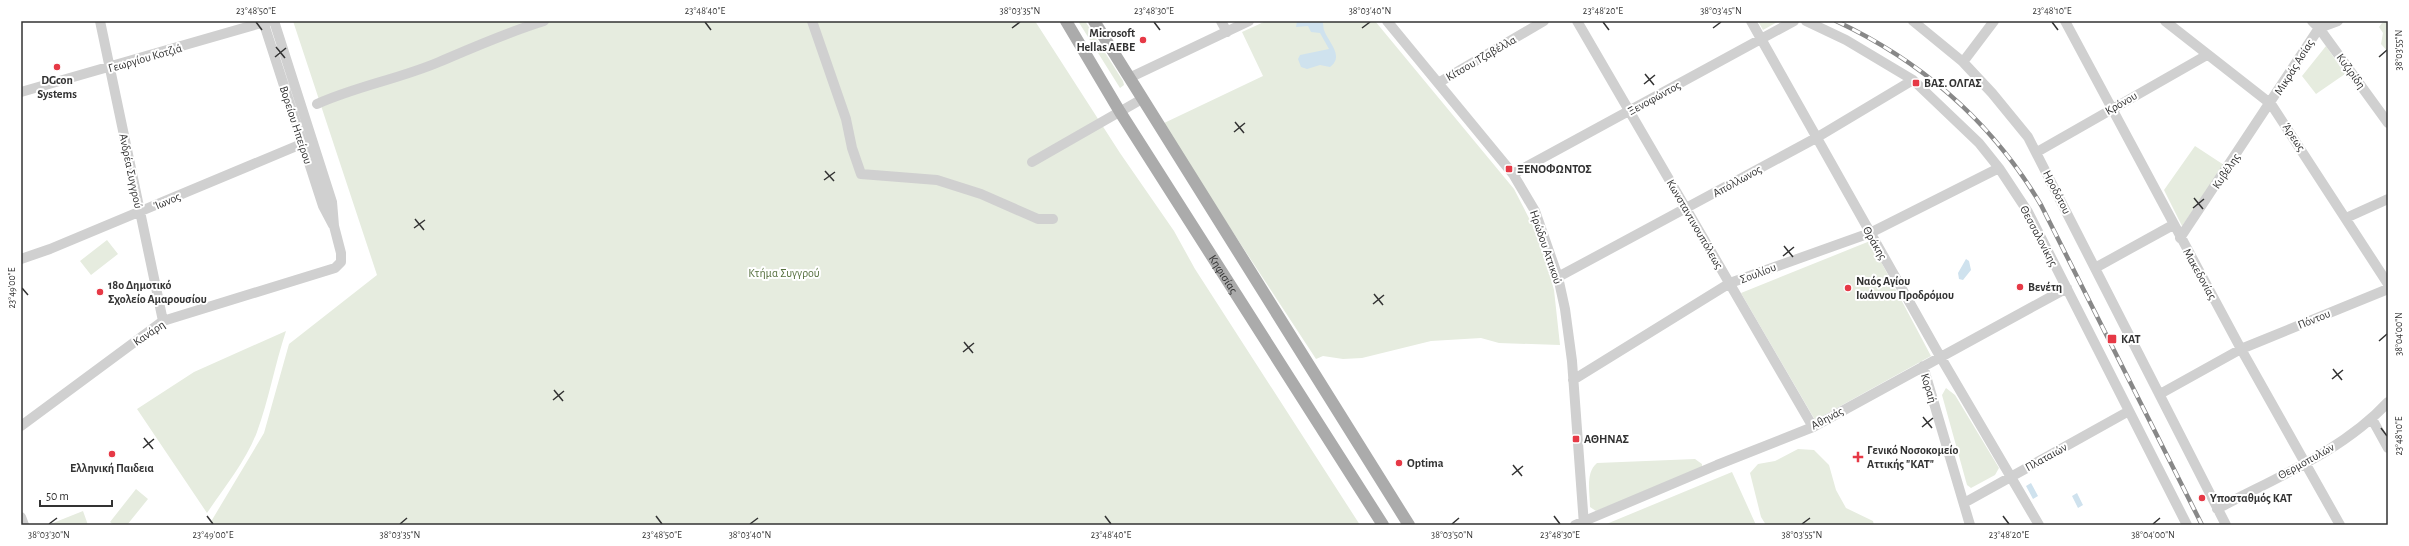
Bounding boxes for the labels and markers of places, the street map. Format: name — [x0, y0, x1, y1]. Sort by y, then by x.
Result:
place label: Microsoft Hellas AEBE — [1076, 27, 1135, 53]
marker: Microsoft Hellas AEBE — [1138, 35, 1148, 45]
marker: DGcon Systems — [52, 62, 62, 72]
place label: DGcon Systems — [37, 74, 77, 101]
place label: ΒΑΣ. ΟΛΓΑΣ — [1924, 77, 1982, 89]
marker: ΒΑΣ. ΟΛΓΑΣ — [1911, 78, 1921, 88]
place label: ΞΕΝΟΦΩΝΤΟΣ — [1517, 163, 1592, 175]
marker: ΞΕΝΟΦΩΝΤΟΣ — [1504, 164, 1514, 174]
place label: Ναός Αγίου Ιωάννου Προδρόμου — [1856, 275, 1954, 301]
place label: 18ο Δημοτικό Σχολείο Αμαρουσίου — [108, 279, 207, 305]
place label: Βενέτη — [2028, 281, 2062, 293]
marker: Βενέτη — [2015, 282, 2025, 292]
marker: Ναός Αγίου Ιωάννου Προδρόμου — [1843, 283, 1853, 293]
marker: 18ο Δημοτικό Σχολείο Αμαρουσίου — [95, 287, 105, 297]
marker: ΚΑΤ — [2106, 333, 2118, 345]
place label: ΚΑΤ — [2121, 333, 2141, 345]
place label: ΑΘΗΝΑΣ — [1584, 433, 1630, 445]
marker: ΑΘΗΝΑΣ — [1571, 434, 1581, 444]
place label: Γενικό Νοσοκομείο Αττικής "ΚΑΤ" — [1867, 444, 1958, 471]
marker: Ελληνική Παιδεια — [107, 449, 117, 459]
marker: Γενικό Νοσοκομείο Αττικής "ΚΑΤ" — [1852, 451, 1864, 463]
place label: Optima — [1407, 457, 1444, 469]
marker: Optima — [1394, 458, 1404, 468]
place label: Ελληνική Παιδεια — [70, 462, 155, 474]
place label: Υποσταθμός ΚΑΤ — [2210, 492, 2292, 505]
marker: Υποσταθμός ΚΑΤ — [2197, 493, 2207, 503]

